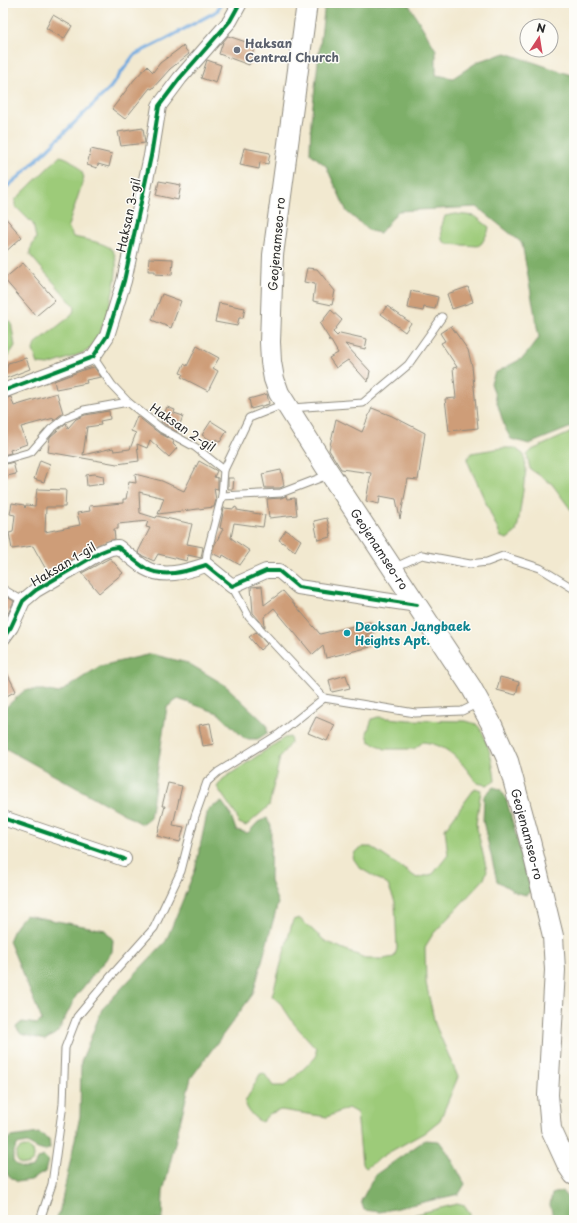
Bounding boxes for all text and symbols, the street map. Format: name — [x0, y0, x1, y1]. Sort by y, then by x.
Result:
north arrow — [519, 18, 559, 58]
text: N — [535, 19, 547, 37]
place label: Haksan Central Church — [245, 34, 339, 66]
marker: Haksan Central Church — [232, 45, 242, 55]
street label: Haksan 3-gil — [111, 176, 145, 254]
street label: Geojenamseo-ro — [263, 196, 289, 292]
street label: Haksan 2-gil — [146, 398, 220, 456]
street label: Geojenamseo-ro — [346, 505, 413, 593]
street label: Haksan 1-gil — [27, 537, 99, 591]
place label: Deoksan Jangbaek Heights Apt. — [355, 617, 471, 649]
marker: Deoksan Jangbaek Heights Apt. — [342, 628, 352, 638]
street label: Geojenamseo-ro — [507, 786, 548, 882]

